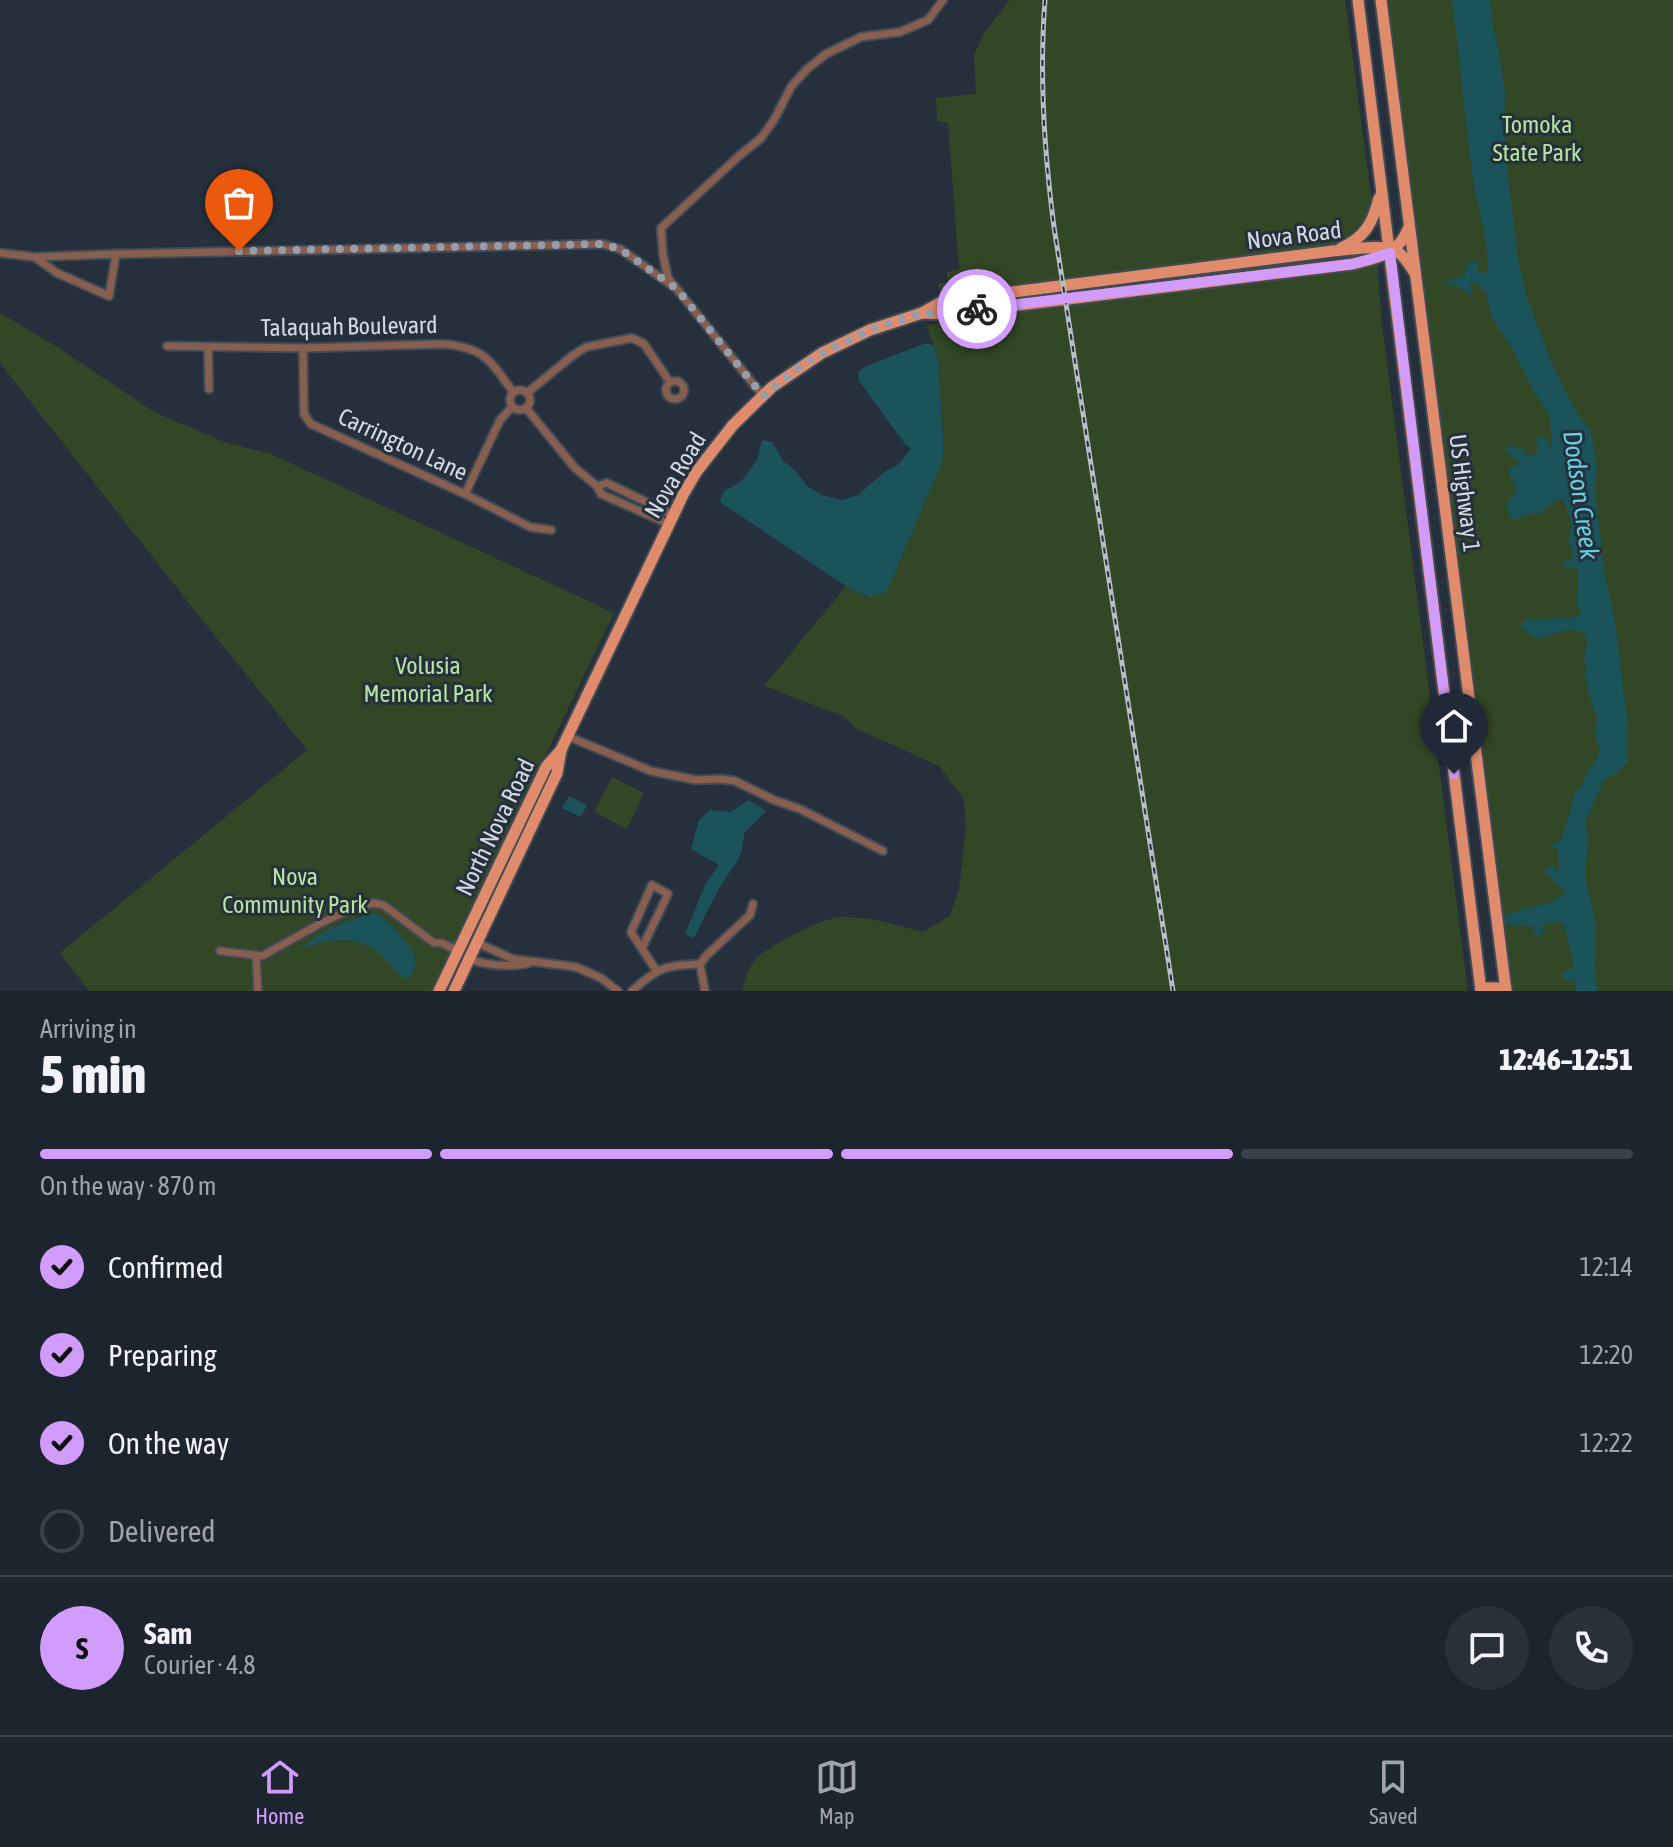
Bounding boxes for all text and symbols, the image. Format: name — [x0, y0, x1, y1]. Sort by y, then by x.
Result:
park label: Tomoka State Park — [1492, 111, 1582, 166]
pin — [205, 169, 273, 251]
icon: bag — [217, 181, 261, 225]
street label: Nova Road — [1245, 216, 1343, 254]
courier — [937, 269, 1017, 349]
icon: bike — [955, 287, 999, 331]
street label: Talaquah Boulevard — [260, 311, 438, 341]
street label: Carrington Lane — [334, 402, 472, 486]
street label: Nova Road — [639, 427, 711, 523]
water label: Dodson Creek — [1557, 429, 1605, 562]
street label: US Highway 1 — [1444, 432, 1486, 554]
park label: Volusia Memorial Park — [363, 652, 493, 707]
pin — [1420, 692, 1488, 774]
icon: home — [1432, 704, 1476, 748]
street label: North Nova Road — [450, 754, 540, 900]
park label: Nova Community Park — [222, 863, 368, 918]
text: Arriving in — [40, 1014, 137, 1044]
text: 12:46–12:51 — [1499, 1042, 1633, 1076]
text: 5 min — [40, 1044, 146, 1104]
text: On the way · 870 m — [40, 1171, 217, 1201]
icon: check — [40, 1245, 84, 1289]
text: Confirmed — [108, 1250, 223, 1284]
text: 12:14 — [1579, 1252, 1633, 1282]
icon: check — [40, 1333, 84, 1377]
text: Preparing — [108, 1338, 217, 1372]
text: 12:20 — [1579, 1340, 1633, 1370]
icon: check — [40, 1421, 84, 1465]
text: On the way — [108, 1426, 229, 1460]
text: 12:22 — [1579, 1428, 1633, 1458]
text: Delivered — [108, 1514, 216, 1548]
button: chat — [1445, 1606, 1529, 1690]
button: phone — [1549, 1606, 1633, 1690]
text: Sam — [144, 1616, 192, 1650]
text: S — [76, 1631, 88, 1665]
text: Courier · 4.8 — [144, 1650, 255, 1680]
tab: Home — [255, 1755, 304, 1829]
tab: Map — [815, 1755, 859, 1829]
tab: Saved — [1369, 1755, 1418, 1829]

